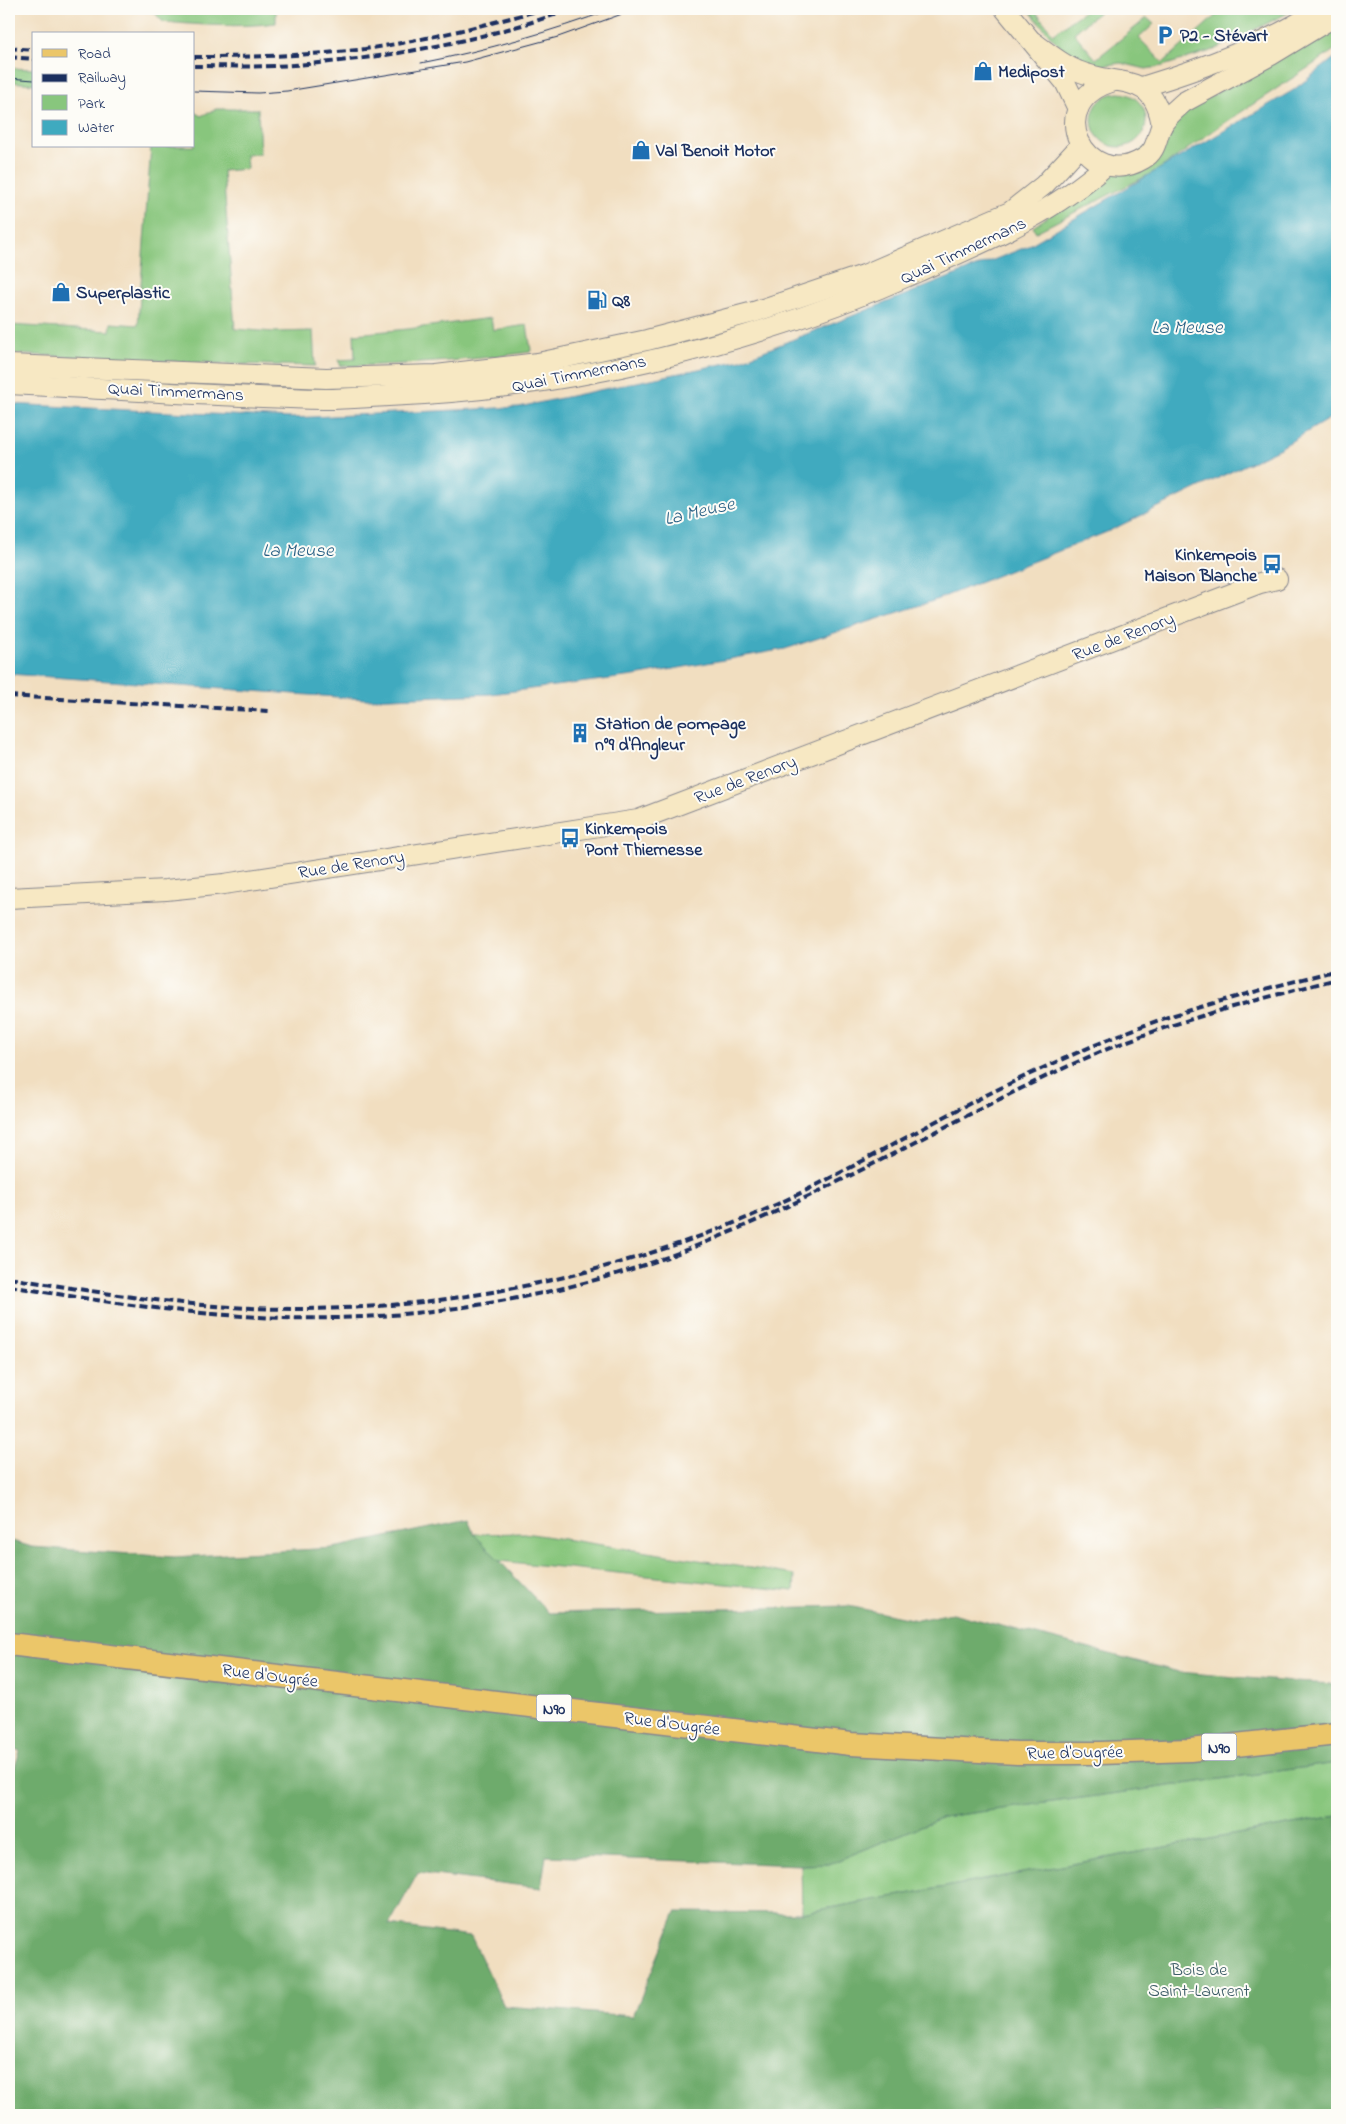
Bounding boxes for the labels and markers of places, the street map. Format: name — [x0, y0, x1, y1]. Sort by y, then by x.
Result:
parking icon: P2 - Stévart — [1154, 24, 1176, 46]
place label: P2 - Stévart — [1180, 24, 1269, 50]
shop icon: Medipost — [972, 60, 994, 82]
place label: Medipost — [998, 60, 1066, 86]
shop icon: Val Benoit Motor — [630, 139, 652, 161]
place label: Val Benoit Motor — [655, 139, 776, 165]
shop icon: Superplastic — [50, 281, 72, 303]
place label: Superplastic — [76, 281, 171, 307]
fuel station icon: Q8 — [586, 289, 608, 311]
place label: Q8 — [612, 289, 631, 315]
place label: Kinkempois Maison Blanche — [1144, 543, 1258, 590]
bus stop icon: Kinkempois Maison Blanche — [1261, 553, 1283, 575]
place label: Station de pompage n°9 d'Angleur — [595, 712, 747, 760]
building icon: Station de pompage n°9 d'Angleur — [569, 722, 591, 744]
place label: Kinkempois Pont Thiernesse — [585, 817, 703, 864]
bus stop icon: Kinkempois Pont Thiernesse — [559, 827, 581, 849]

